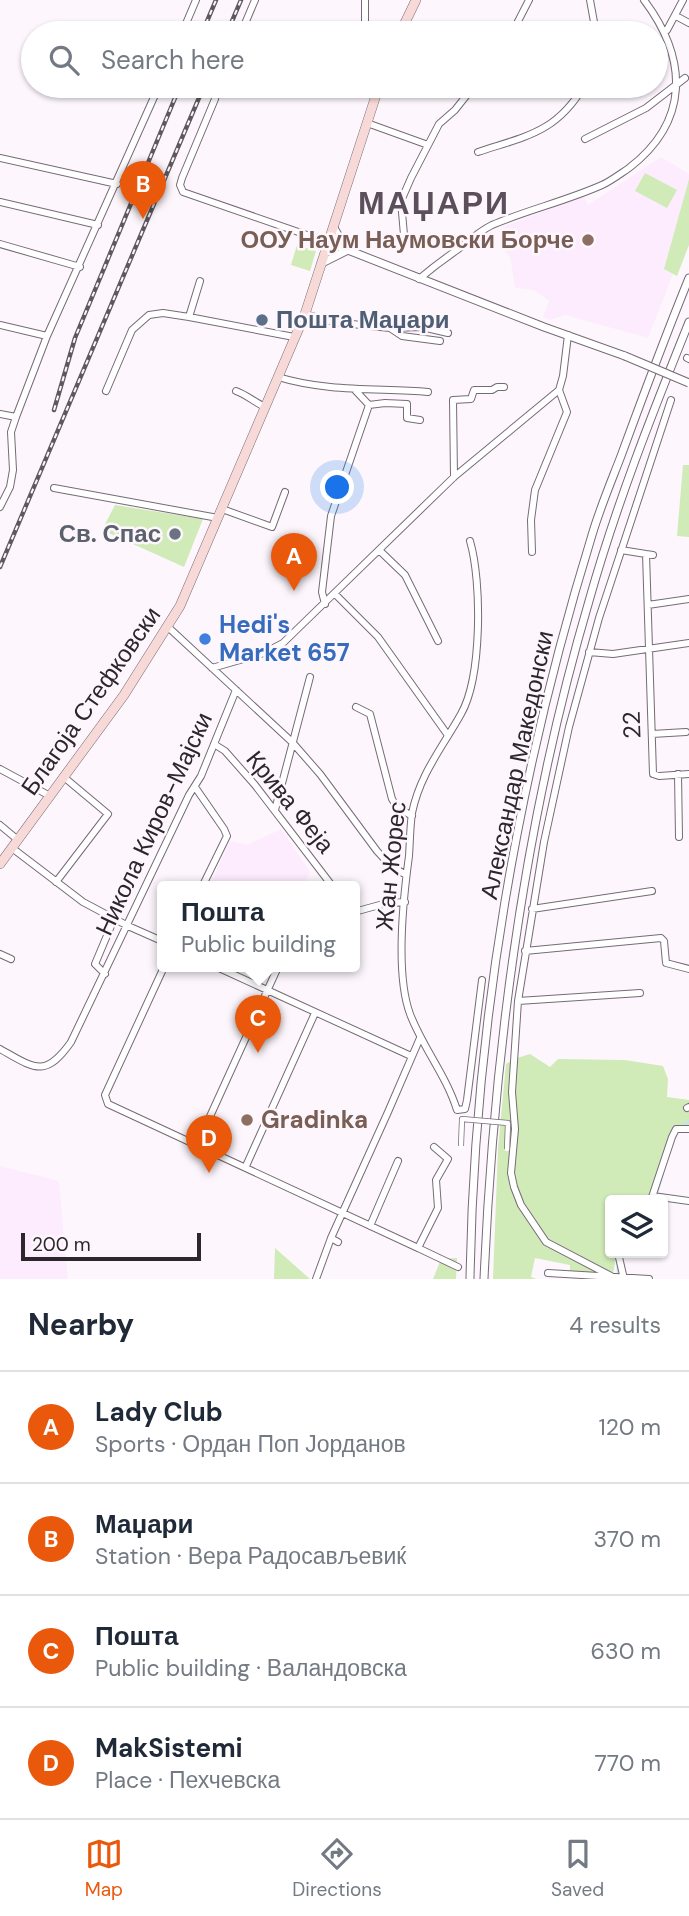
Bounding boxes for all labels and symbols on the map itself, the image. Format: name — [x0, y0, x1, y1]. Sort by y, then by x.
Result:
pin: B — [120, 161, 166, 219]
district label: МАЏАРИ — [358, 182, 510, 224]
place label: ООУ Наум Наумовски Борче — [241, 224, 574, 255]
marker: ООУ Наум Наумовски Борче — [580, 232, 596, 248]
place label: Пошта Маџари — [276, 304, 450, 335]
marker: Пошта Маџари — [254, 312, 270, 328]
your location — [320, 470, 354, 504]
place label: Св. Спас — [59, 518, 161, 549]
marker: Св. Спас — [167, 526, 183, 542]
pin: A — [271, 533, 317, 591]
street label: Благоја Стефковски — [14, 600, 167, 801]
place label: Hedi's Market 657 — [219, 609, 350, 668]
street label: Александар Македонски — [473, 628, 560, 902]
marker: Hedi's Market 657 — [197, 631, 213, 647]
street label: Никола Киров-Мајски — [88, 707, 219, 940]
street label: 22 — [616, 711, 647, 739]
street label: Крива Феја — [240, 744, 342, 860]
street label: Жан Жорес — [368, 800, 413, 932]
pin: C — [235, 995, 281, 1053]
place label: Gradinka — [261, 1104, 368, 1135]
marker: Gradinka — [239, 1112, 255, 1128]
pin: D — [186, 1115, 232, 1173]
scale bar — [21, 1230, 201, 1262]

